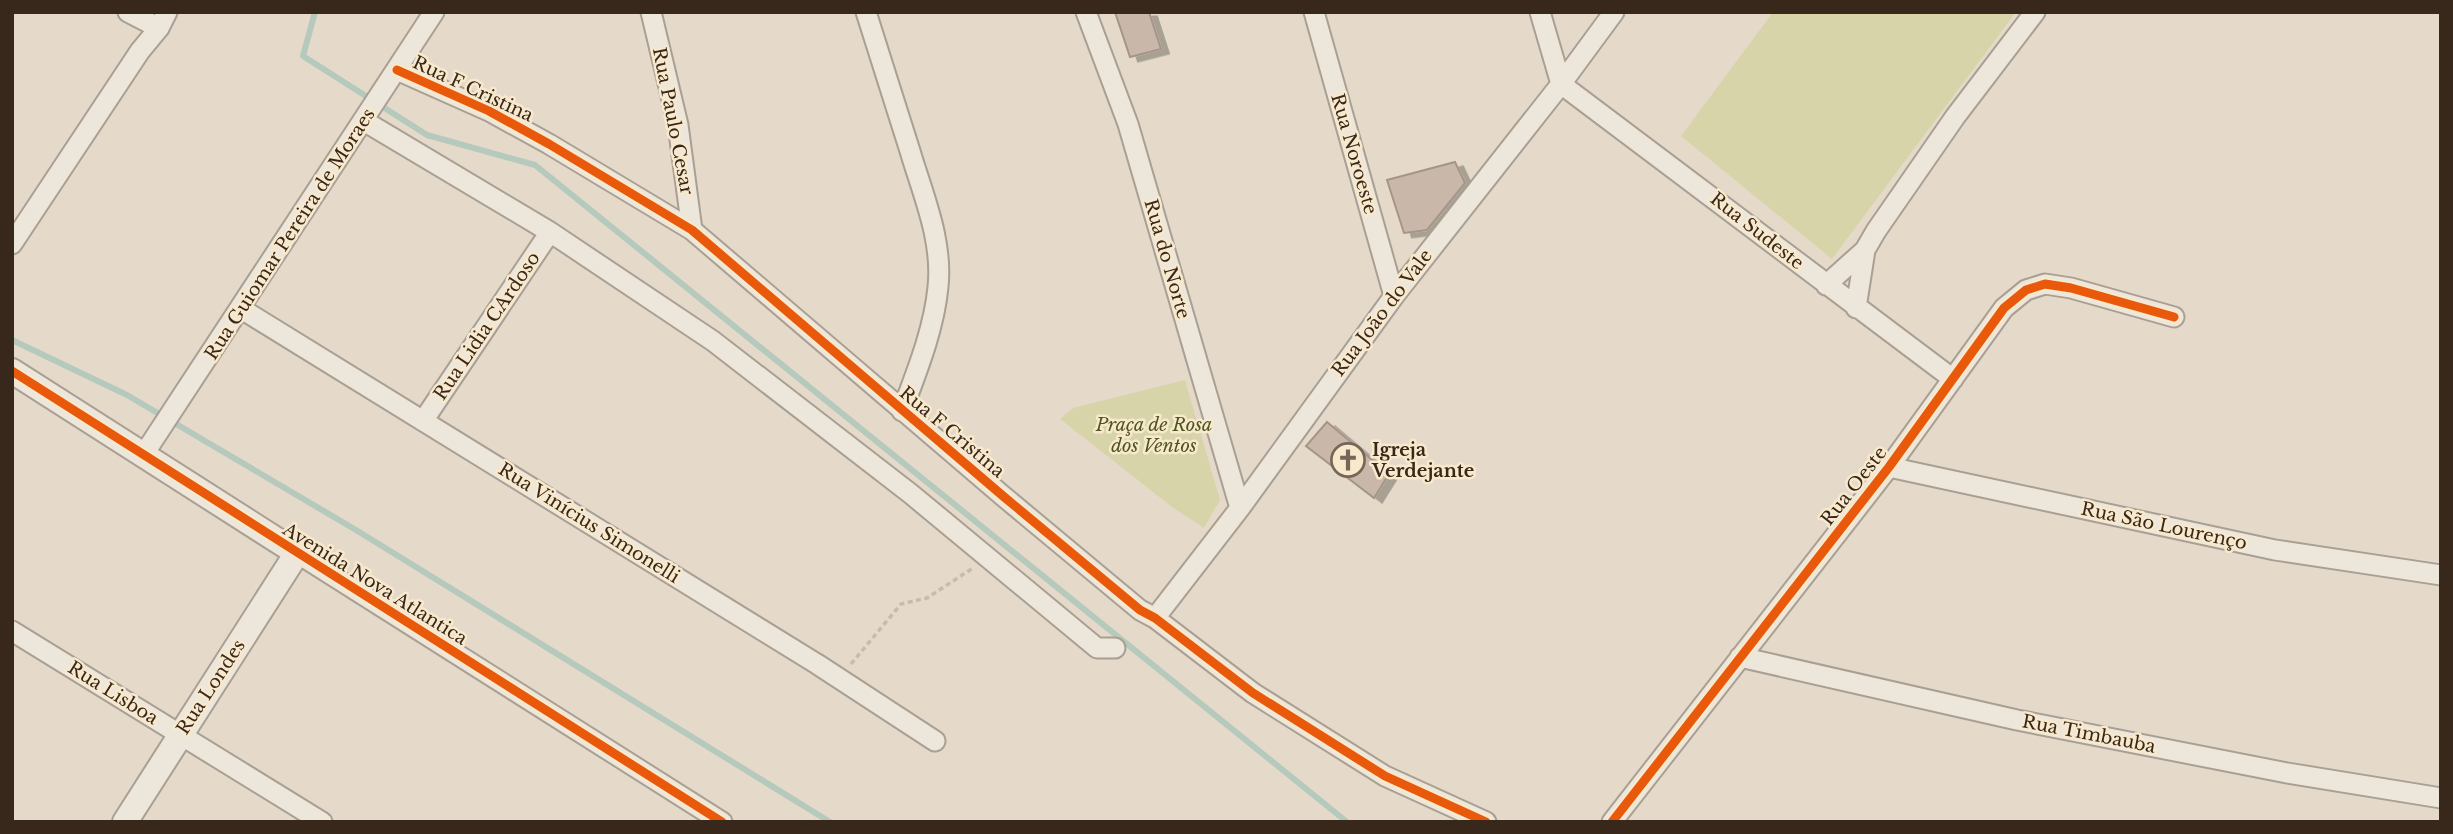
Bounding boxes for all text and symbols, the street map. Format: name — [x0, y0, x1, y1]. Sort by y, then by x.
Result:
street label: Rua Paulo Cesar — [648, 45, 698, 197]
street label: Rua F Cristina — [409, 51, 537, 127]
street label: Rua Noroeste — [1326, 91, 1382, 217]
street label: Rua Guiomar Pereira de Moraes — [200, 104, 380, 364]
street label: Rua Sudeste — [1706, 188, 1808, 274]
street label: Rua do Norte — [1139, 197, 1195, 321]
street label: Rua João do Vale — [1327, 245, 1437, 381]
street label: Rua Lidia CArdoso — [429, 248, 545, 404]
street label: Rua F Cristina — [895, 382, 1009, 482]
park label: Praça de Rosa dos Ventos — [1095, 414, 1212, 457]
place label: Igreja Verdejante — [1371, 439, 1474, 482]
church icon: Igreja Verdejante — [1329, 441, 1367, 479]
street label: Rua Oeste — [1816, 442, 1892, 530]
street label: Rua Vinícius Simonelli — [494, 458, 684, 588]
street label: Rua São Lourenço — [2079, 498, 2249, 554]
street label: Avenida Nova Atlantica — [278, 518, 471, 650]
street label: Rua Londes — [172, 635, 250, 739]
street label: Rua Lisboa — [64, 657, 162, 729]
street label: Rua Timbauba — [2020, 710, 2158, 758]

